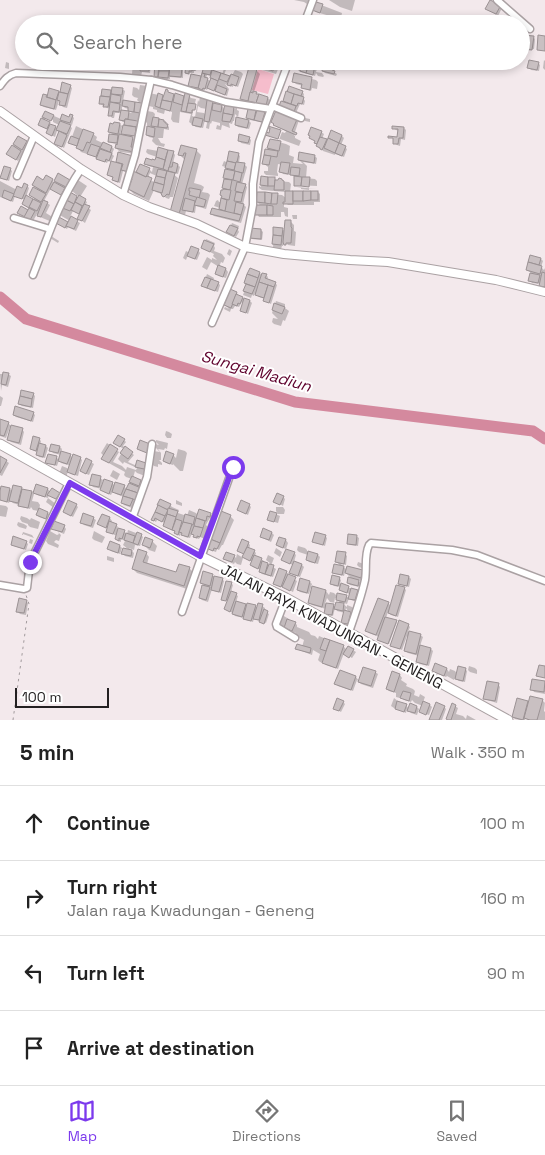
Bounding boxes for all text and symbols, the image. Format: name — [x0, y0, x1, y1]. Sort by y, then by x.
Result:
search box — [15, 15, 530, 70]
icon: search — [33, 29, 61, 57]
text: Search here — [73, 30, 183, 55]
water label: Sungai Madiun — [199, 345, 315, 397]
route start — [222, 456, 245, 479]
route end — [19, 551, 42, 574]
street label: JALAN RAYA KWADUNGAN - GENENG — [218, 559, 446, 693]
scale bar — [15, 685, 109, 708]
text: 100 m — [22, 688, 61, 706]
text: 5 min — [20, 739, 74, 766]
text: Walk · 350 m — [431, 742, 525, 763]
icon: ahead — [20, 809, 48, 837]
text: Continue — [67, 811, 150, 836]
text: 100 m — [480, 813, 525, 834]
text: Turn right — [67, 875, 157, 900]
icon: right — [20, 884, 48, 912]
text: 160 m — [480, 888, 525, 909]
text: Jalan raya Kwadungan - Geneng — [67, 900, 314, 921]
icon: left — [20, 959, 48, 987]
text: Turn left — [67, 961, 145, 986]
text: 90 m — [487, 963, 525, 984]
icon: arrive — [20, 1034, 48, 1062]
text: Arrive at destination — [67, 1036, 255, 1061]
tab: Map — [68, 1097, 97, 1145]
tab: Directions — [232, 1097, 301, 1145]
tab: Saved — [436, 1097, 477, 1145]

